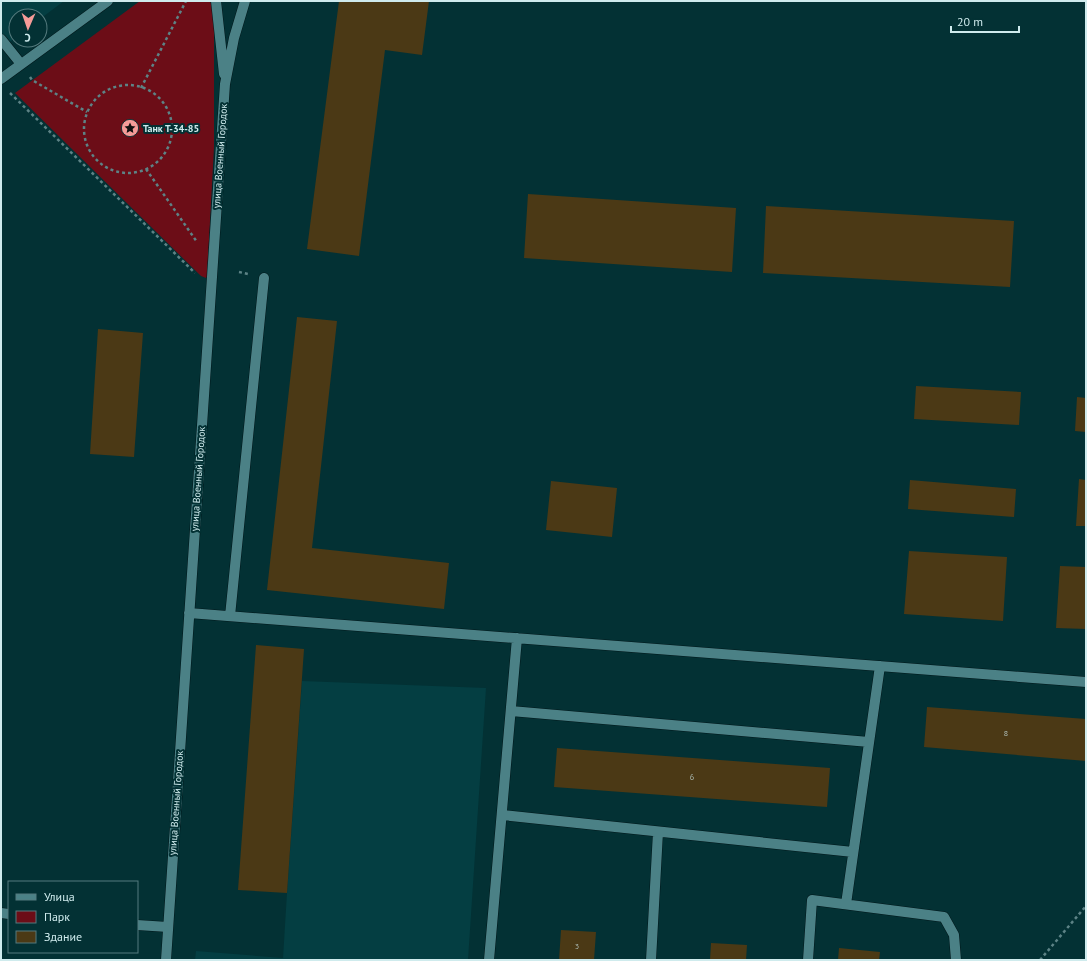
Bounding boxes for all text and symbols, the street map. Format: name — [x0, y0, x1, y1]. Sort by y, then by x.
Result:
north arrow — [8, 8, 48, 48]
scale bar — [951, 8, 1019, 34]
text: 20 m — [957, 14, 983, 29]
text: С — [24, 31, 31, 45]
street label: улица Военный Городок — [210, 103, 230, 209]
place icon: Танк Т-34-85 — [120, 118, 140, 138]
place label: Танк Т-34-85 — [143, 122, 199, 135]
street label: улица Военный Городок — [188, 426, 208, 532]
house number: 8 — [1004, 728, 1008, 738]
street label: улица Военный Городок — [166, 750, 186, 856]
house number: 6 — [690, 772, 694, 782]
legend — [8, 881, 138, 953]
text: Улица — [44, 889, 75, 904]
text: Парк — [44, 909, 70, 924]
text: Здание — [44, 929, 82, 944]
house number: 3 — [575, 941, 579, 951]

